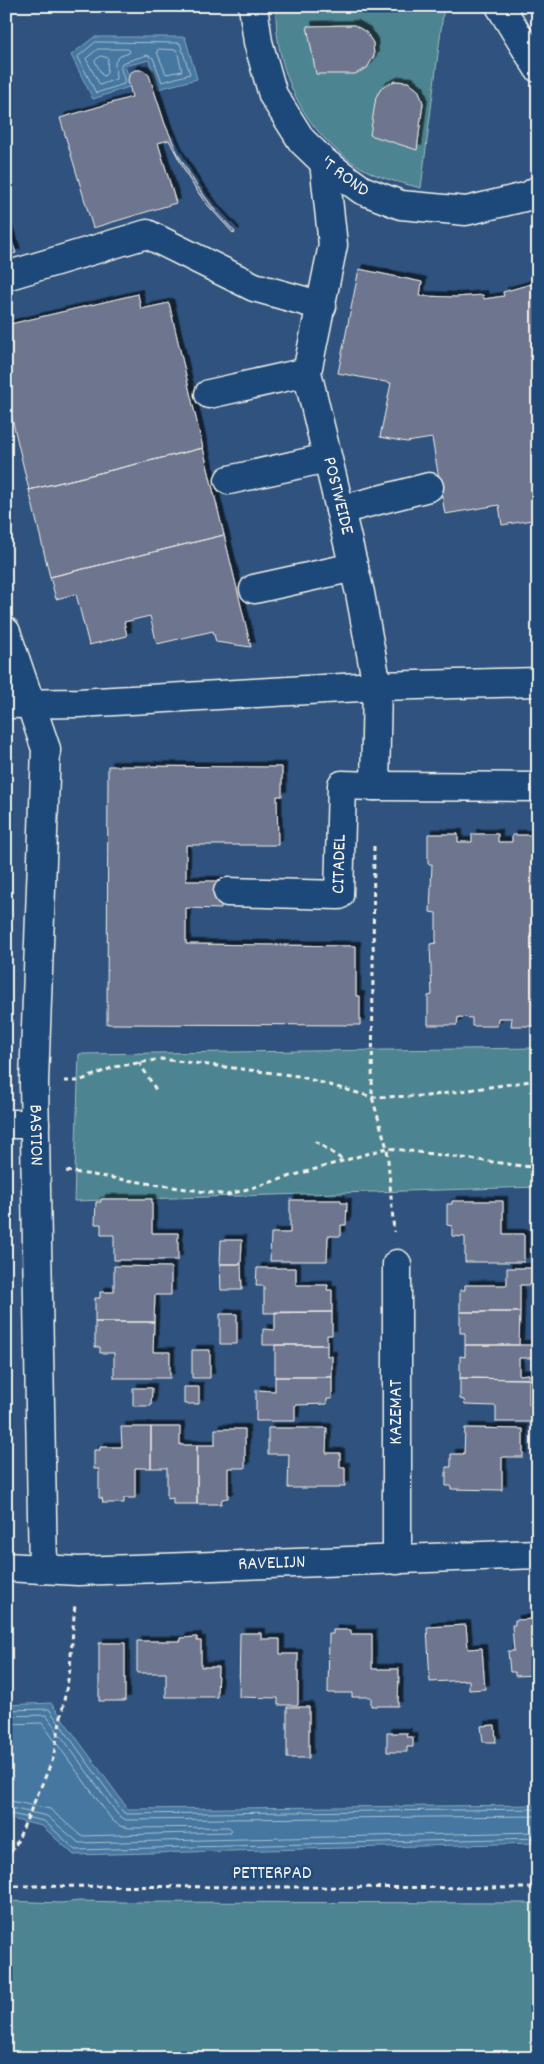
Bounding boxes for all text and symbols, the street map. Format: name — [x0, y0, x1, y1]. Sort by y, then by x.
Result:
street label: 'T ROND — [315, 150, 373, 205]
street label: POSTWEIDE — [314, 454, 360, 538]
street label: CITADEL — [326, 834, 354, 894]
street label: BASTION — [21, 1104, 49, 1166]
street label: KAZEMAT — [384, 1379, 411, 1445]
street label: RAVELIJN — [238, 1549, 306, 1579]
street label: PETTERPAD — [232, 1861, 312, 1888]

